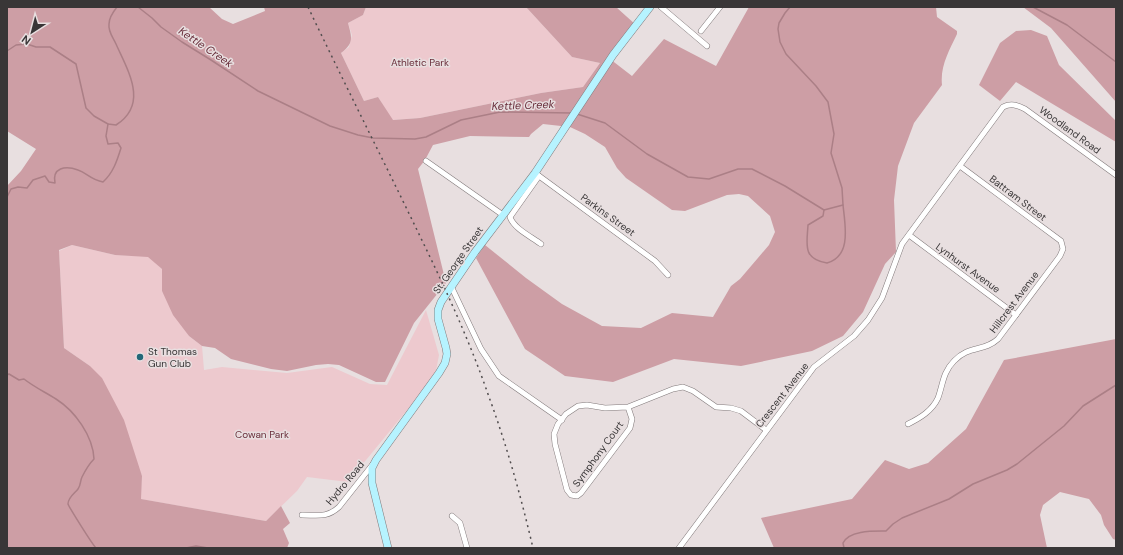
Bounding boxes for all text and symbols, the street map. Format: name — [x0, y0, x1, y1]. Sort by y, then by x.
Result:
north arrow — [12, 12, 52, 52]
water label: Kettle Creek — [176, 24, 236, 71]
text: N — [19, 32, 33, 48]
park label: Athletic Park — [391, 56, 449, 69]
water label: Kettle Creek — [491, 97, 555, 113]
street label: Woodland Road — [1037, 103, 1103, 157]
street label: Battram Street — [987, 172, 1049, 224]
street label: Parkins Street — [578, 191, 638, 239]
street label: St. George Street — [430, 224, 486, 296]
street label: Lynhurst Avenue — [933, 240, 1003, 296]
street label: Hillcrest Avenue — [987, 268, 1042, 335]
place label: St Thomas Gun Club — [148, 345, 197, 370]
marker: St Thomas Gun Club — [135, 352, 145, 362]
street label: Crescent Avenue — [753, 360, 812, 430]
street label: Symphony Court — [570, 418, 626, 490]
park label: Cowan Park — [235, 428, 289, 441]
street label: Hydro Road — [323, 458, 367, 508]

